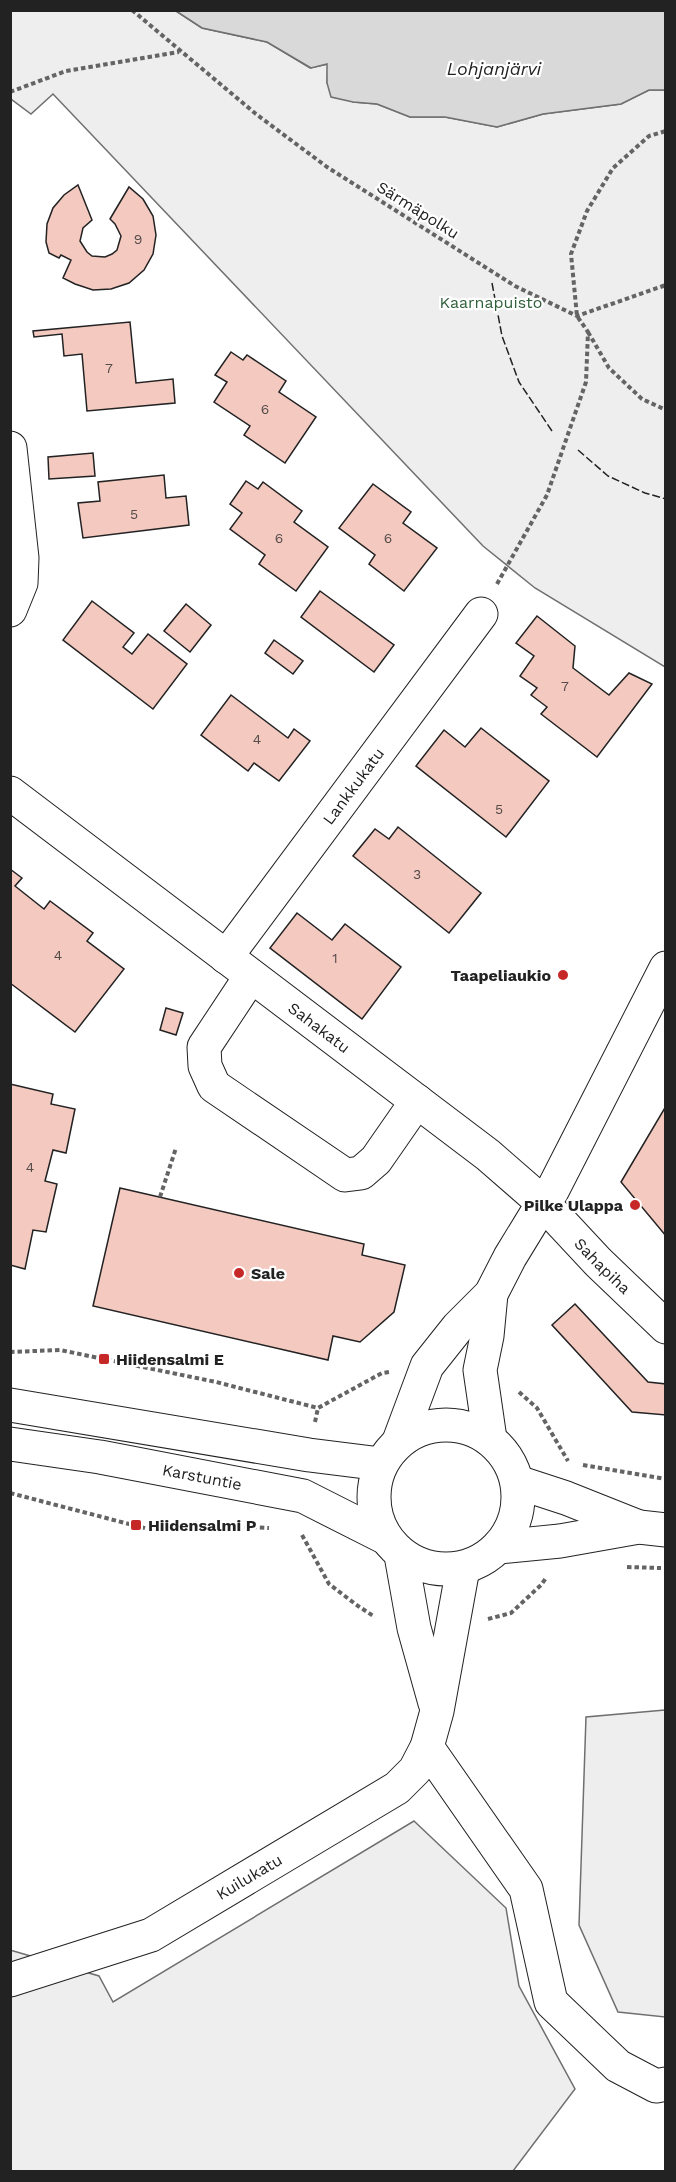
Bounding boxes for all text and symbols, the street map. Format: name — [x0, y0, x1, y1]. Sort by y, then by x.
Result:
water label: Lohjanjärvi — [447, 58, 543, 79]
street label: Särmäpolku — [373, 177, 463, 243]
house number: 9 — [134, 231, 142, 247]
park label: Kaarnapuisto — [440, 293, 542, 312]
house number: 7 — [105, 360, 113, 376]
house number: 6 — [261, 401, 269, 417]
house number: 5 — [130, 506, 138, 522]
house number: 6 — [275, 530, 283, 546]
house number: 6 — [384, 530, 392, 546]
house number: 7 — [561, 678, 569, 694]
house number: 4 — [253, 731, 261, 747]
street label: Lankkukatu — [318, 744, 388, 828]
house number: 5 — [495, 801, 503, 817]
house number: 3 — [413, 866, 421, 882]
house number: 4 — [54, 947, 62, 963]
house number: 1 — [332, 950, 338, 966]
place label: Taapeliaukio — [451, 966, 551, 985]
marker: Taapeliaukio — [556, 968, 570, 982]
street label: Sahakatu — [285, 998, 354, 1057]
house number: 4 — [26, 1159, 34, 1175]
place label: Pilke Ulappa — [524, 1196, 624, 1215]
marker: Pilke Ulappa — [628, 1198, 642, 1212]
street label: Sahapiha — [571, 1234, 635, 1298]
place label: Sale — [251, 1264, 285, 1283]
marker: Sale — [232, 1266, 246, 1280]
place label: Hiidensalmi E — [116, 1350, 224, 1369]
marker: Hiidensalmi E — [97, 1352, 111, 1366]
street label: Karstuntie — [161, 1460, 244, 1494]
place label: Hiidensalmi P — [148, 1516, 257, 1535]
marker: Hiidensalmi P — [129, 1518, 143, 1532]
street label: Kuilukatu — [213, 1850, 285, 1903]

